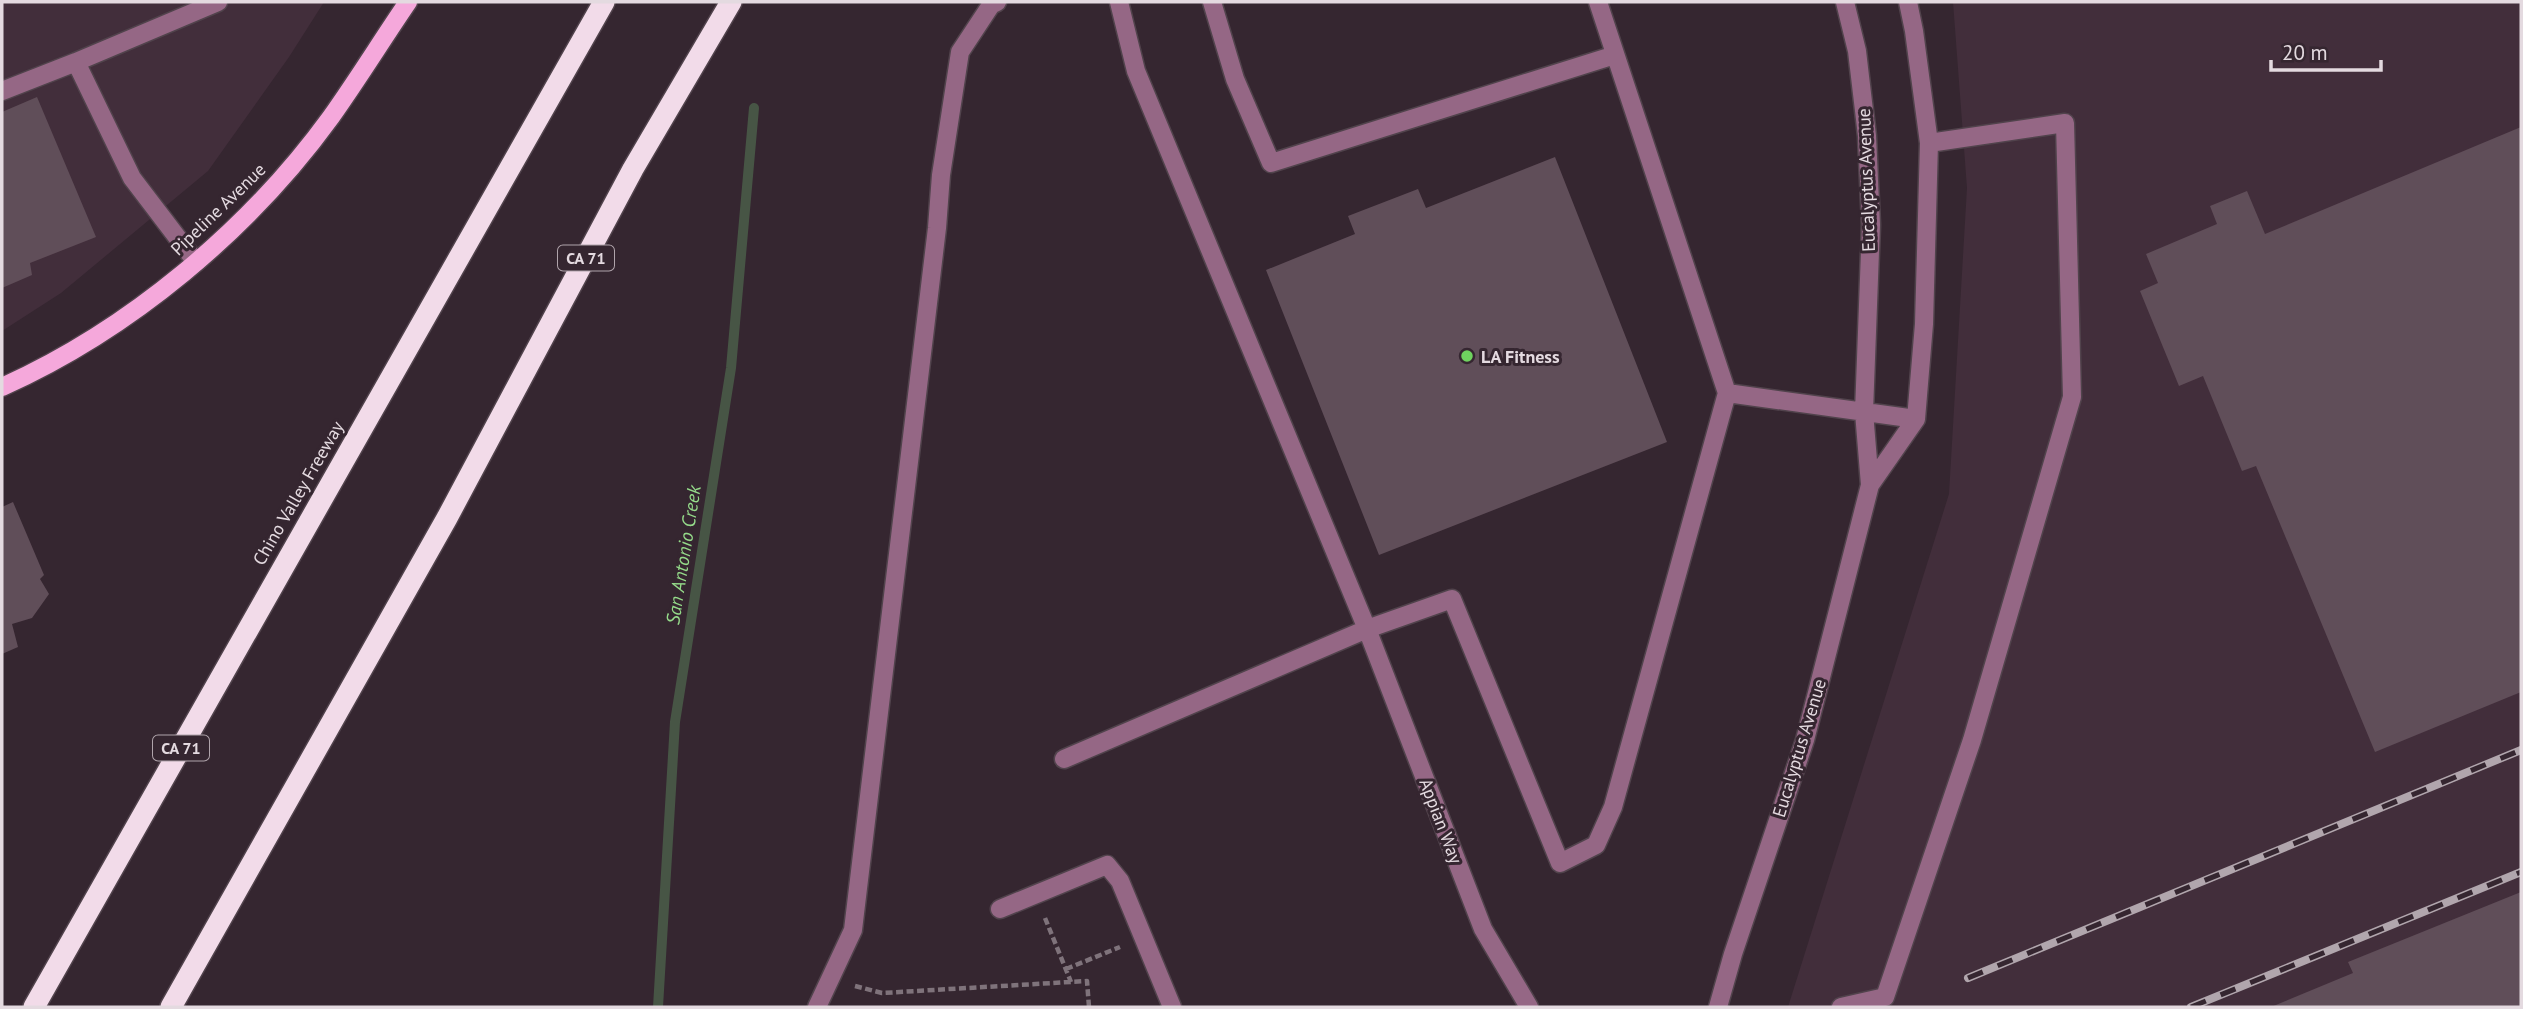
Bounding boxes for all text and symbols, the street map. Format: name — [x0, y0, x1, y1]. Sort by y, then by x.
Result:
scale bar — [2271, 28, 2381, 72]
text: 20 m — [2282, 39, 2328, 66]
street label: Eucalyptus Avenue — [1852, 108, 1880, 252]
street label: Pipeline Avenue — [166, 158, 270, 260]
road number: CA 71 — [558, 246, 614, 270]
place label: LA Fitness — [1481, 345, 1560, 368]
marker: LA Fitness — [1459, 348, 1475, 364]
street label: Chino Valley Freeway — [247, 416, 349, 569]
water label: San Antonio Creek — [660, 482, 706, 626]
street label: Eucalyptus Avenue — [1767, 676, 1831, 820]
road number: CA 71 — [153, 736, 209, 761]
street label: Appian Way — [1414, 775, 1468, 867]

